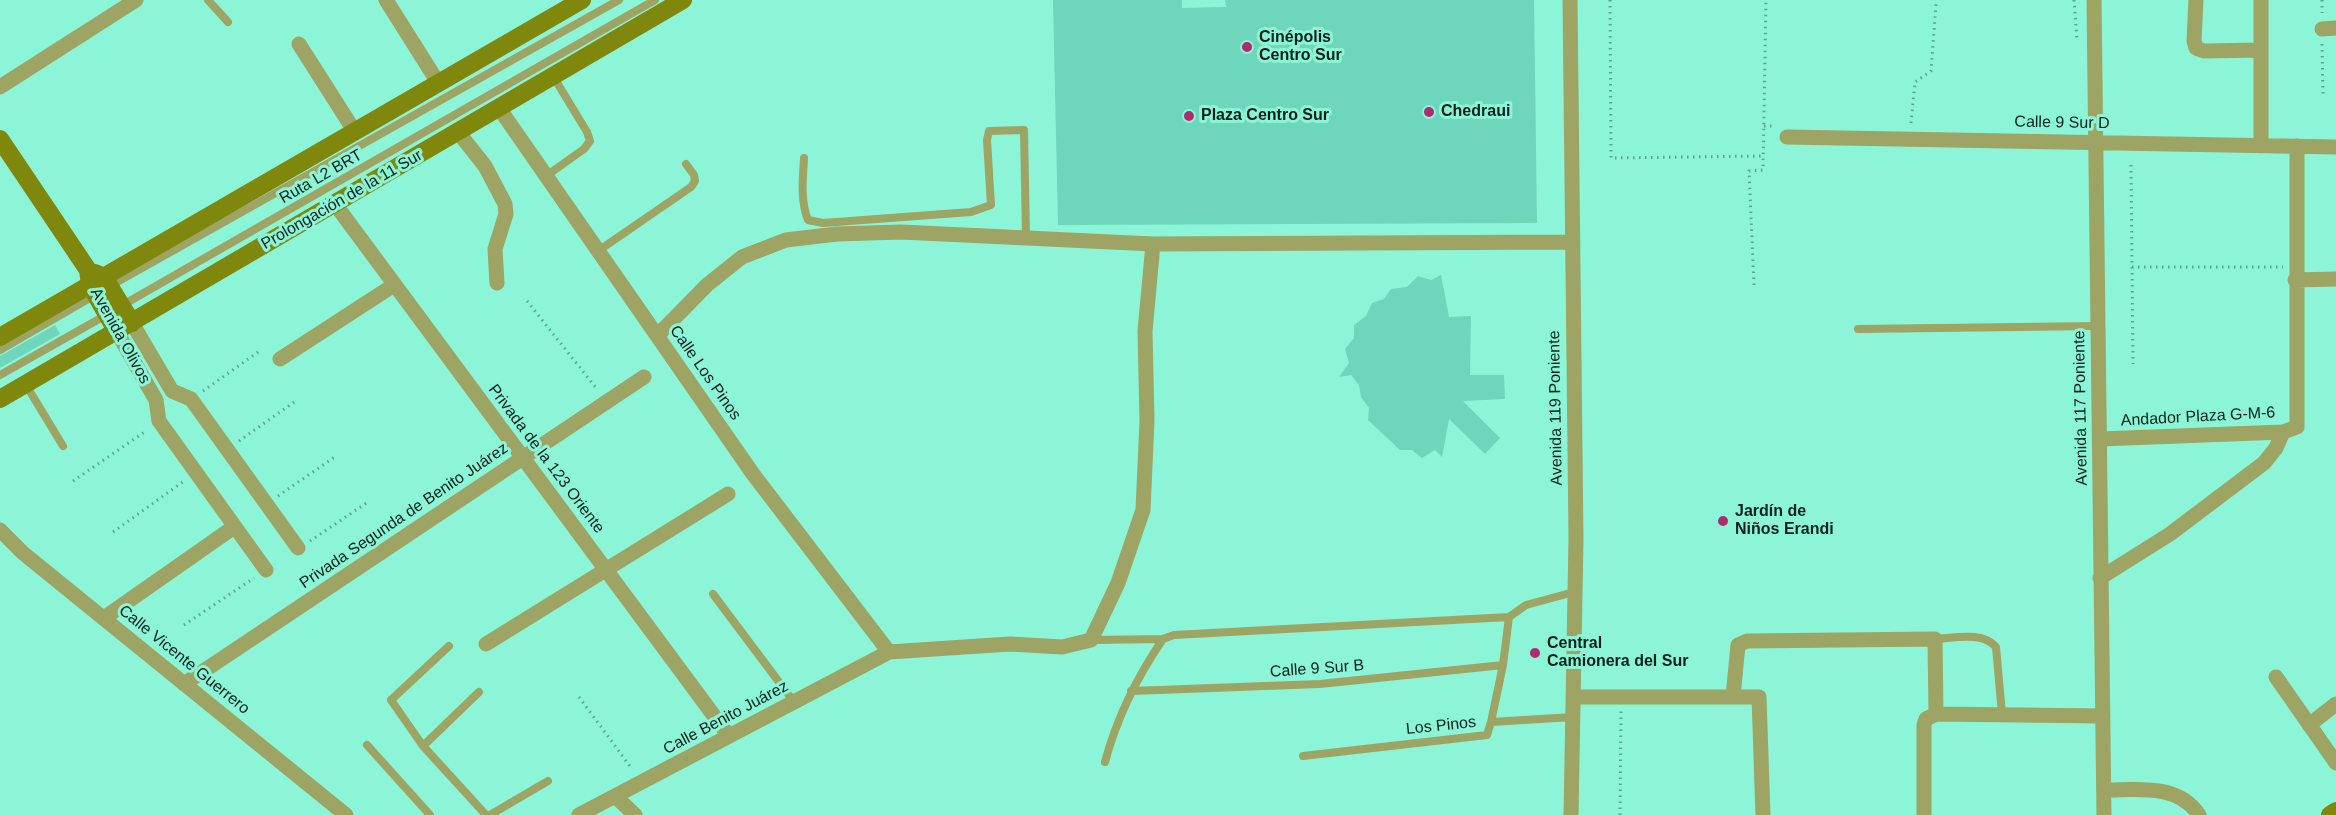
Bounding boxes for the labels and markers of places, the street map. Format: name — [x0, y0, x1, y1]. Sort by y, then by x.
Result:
place label: Cinépolis Centro Sur — [1259, 28, 1342, 66]
marker: Cinépolis Centro Sur — [1240, 40, 1254, 54]
place label: Chedraui — [1441, 102, 1510, 122]
marker: Chedraui — [1422, 105, 1436, 119]
place label: Plaza Centro Sur — [1201, 106, 1329, 126]
marker: Plaza Centro Sur — [1182, 109, 1196, 123]
place label: Jardín de Niños Erandi — [1735, 502, 1834, 540]
marker: Jardín de Niños Erandi — [1716, 514, 1730, 528]
place label: Central Camionera del Sur — [1547, 634, 1688, 672]
marker: Central Camionera del Sur — [1528, 646, 1542, 660]

